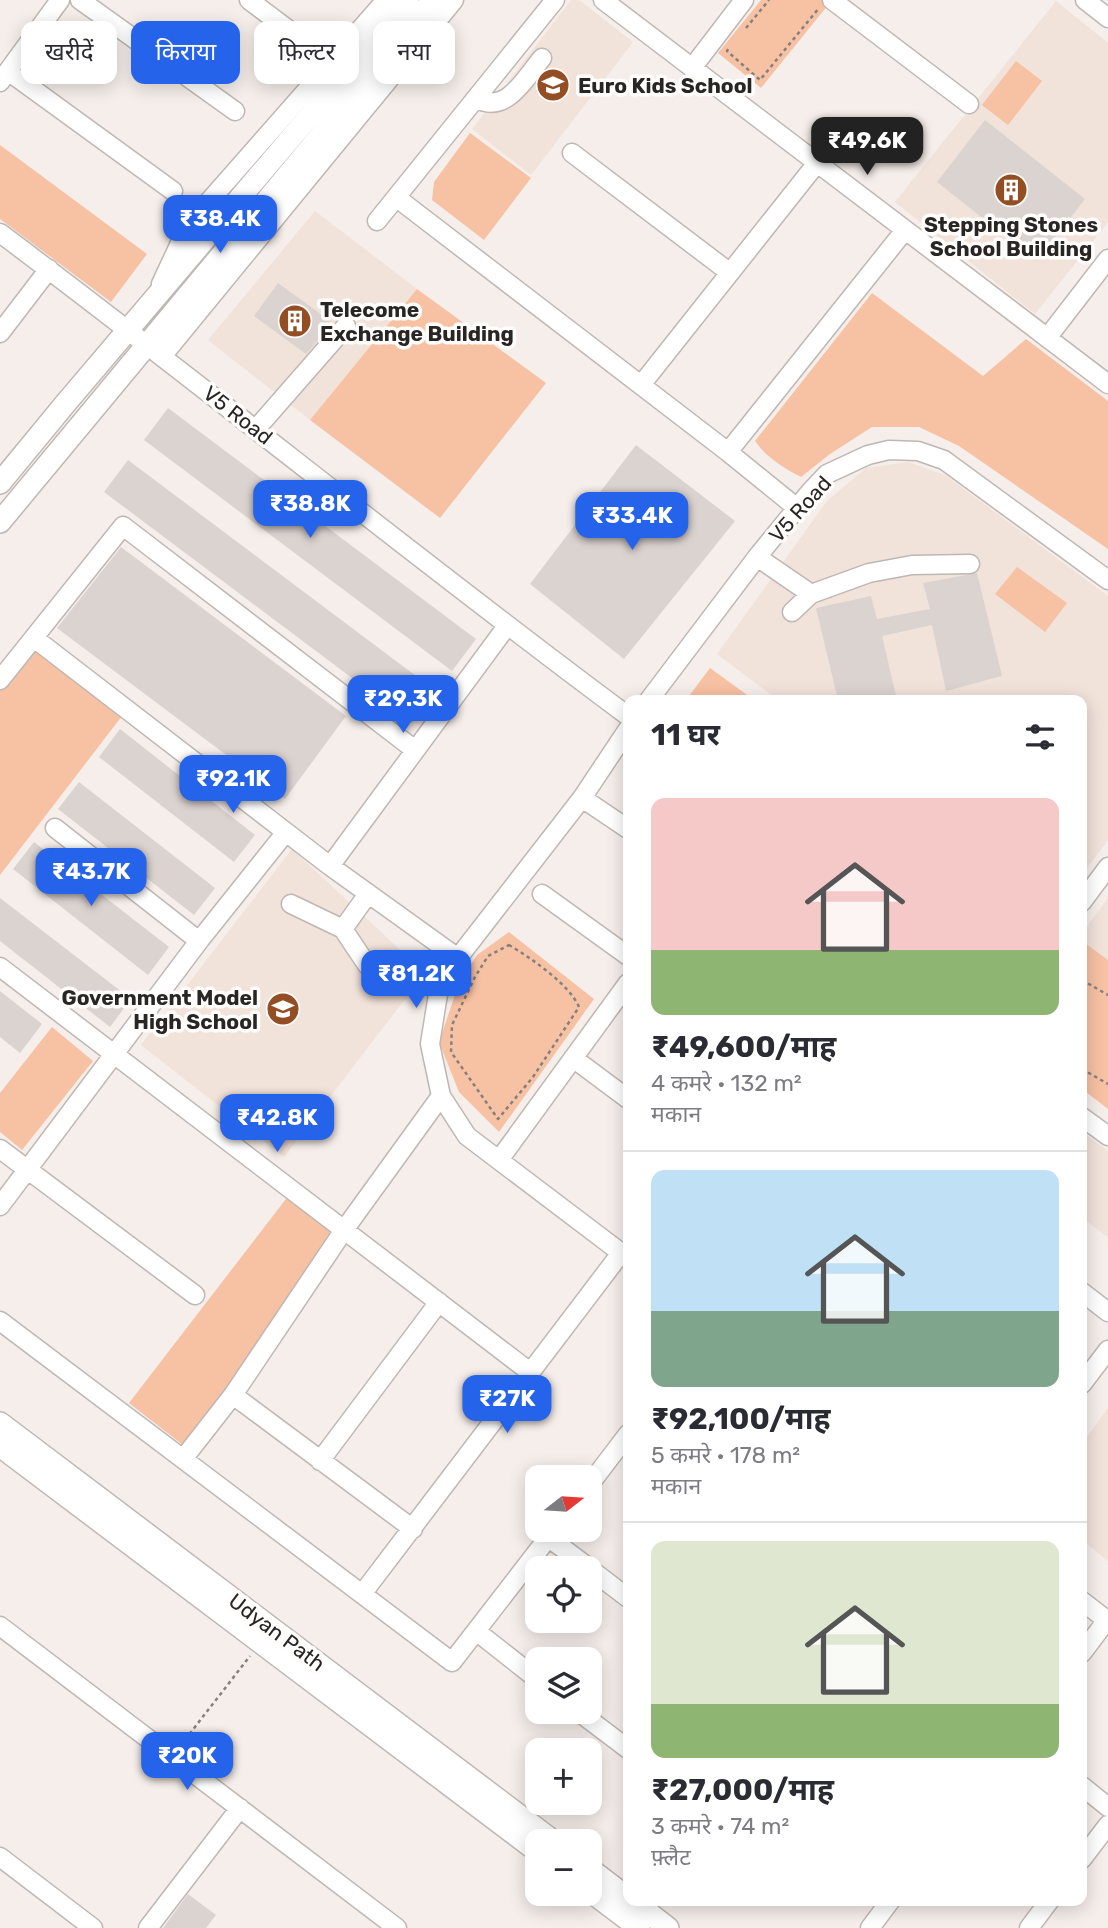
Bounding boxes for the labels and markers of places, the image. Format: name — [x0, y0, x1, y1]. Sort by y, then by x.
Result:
school or university icon: Euro Kids School — [534, 66, 572, 104]
place label: Euro Kids School — [578, 73, 752, 98]
pin: ₹49.6K — [810, 118, 924, 177]
building icon: Stepping Stones School Building — [992, 171, 1030, 209]
pin: ₹38.4K — [163, 196, 277, 255]
place label: Stepping Stones School Building — [924, 212, 1098, 261]
place label: Telecome Exchange Building — [320, 297, 514, 346]
building icon: Telecome Exchange Building — [276, 302, 314, 340]
pin: ₹38.8K — [253, 480, 367, 540]
pin: ₹33.4K — [575, 492, 689, 552]
pin: ₹29.3K — [346, 676, 460, 735]
pin: ₹92.1K — [176, 756, 290, 815]
pin: ₹43.7K — [34, 848, 148, 908]
pin: ₹81.2K — [359, 950, 473, 1010]
place label: Government Model High School — [62, 985, 258, 1034]
school or university icon: Government Model High School — [264, 990, 302, 1028]
pin: ₹42.8K — [220, 1094, 334, 1154]
pin: ₹27K — [466, 1376, 548, 1435]
pin: ₹20K — [146, 1732, 228, 1792]

